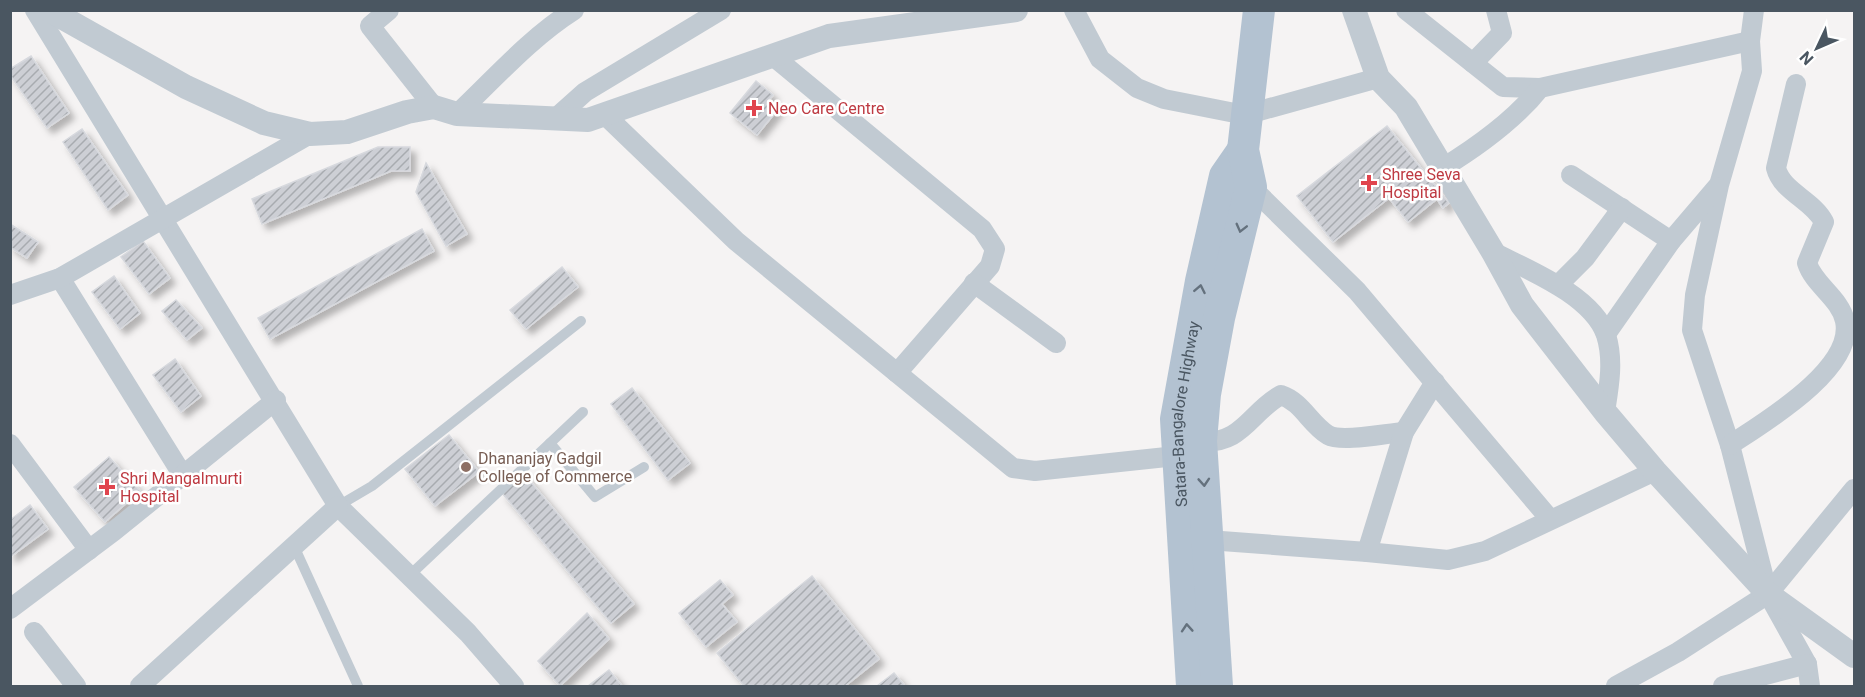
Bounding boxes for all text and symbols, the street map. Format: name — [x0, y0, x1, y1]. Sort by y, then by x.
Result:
north arrow — [1787, 18, 1847, 78]
text: N — [1796, 47, 1817, 69]
marker: Neo Care Centre — [745, 99, 763, 117]
place label: Neo Care Centre — [768, 99, 885, 118]
place label: Shree Seva Hospital — [1382, 165, 1461, 202]
marker: Shree Seva Hospital — [1360, 174, 1378, 192]
one-way arrow — [1235, 222, 1248, 232]
one-way arrow — [1193, 284, 1206, 294]
street label: Satara-Bangalore Highway — [1167, 319, 1204, 508]
place label: Dhananjay Gadgil College of Commerce — [478, 449, 632, 486]
marker: Dhananjay Gadgil College of Commerce — [459, 460, 473, 474]
place label: Shri Mangalmurti Hospital — [120, 469, 242, 506]
one-way arrow — [1197, 477, 1210, 486]
marker: Shri Mangalmurti Hospital — [98, 478, 116, 496]
one-way arrow — [1181, 624, 1194, 633]

